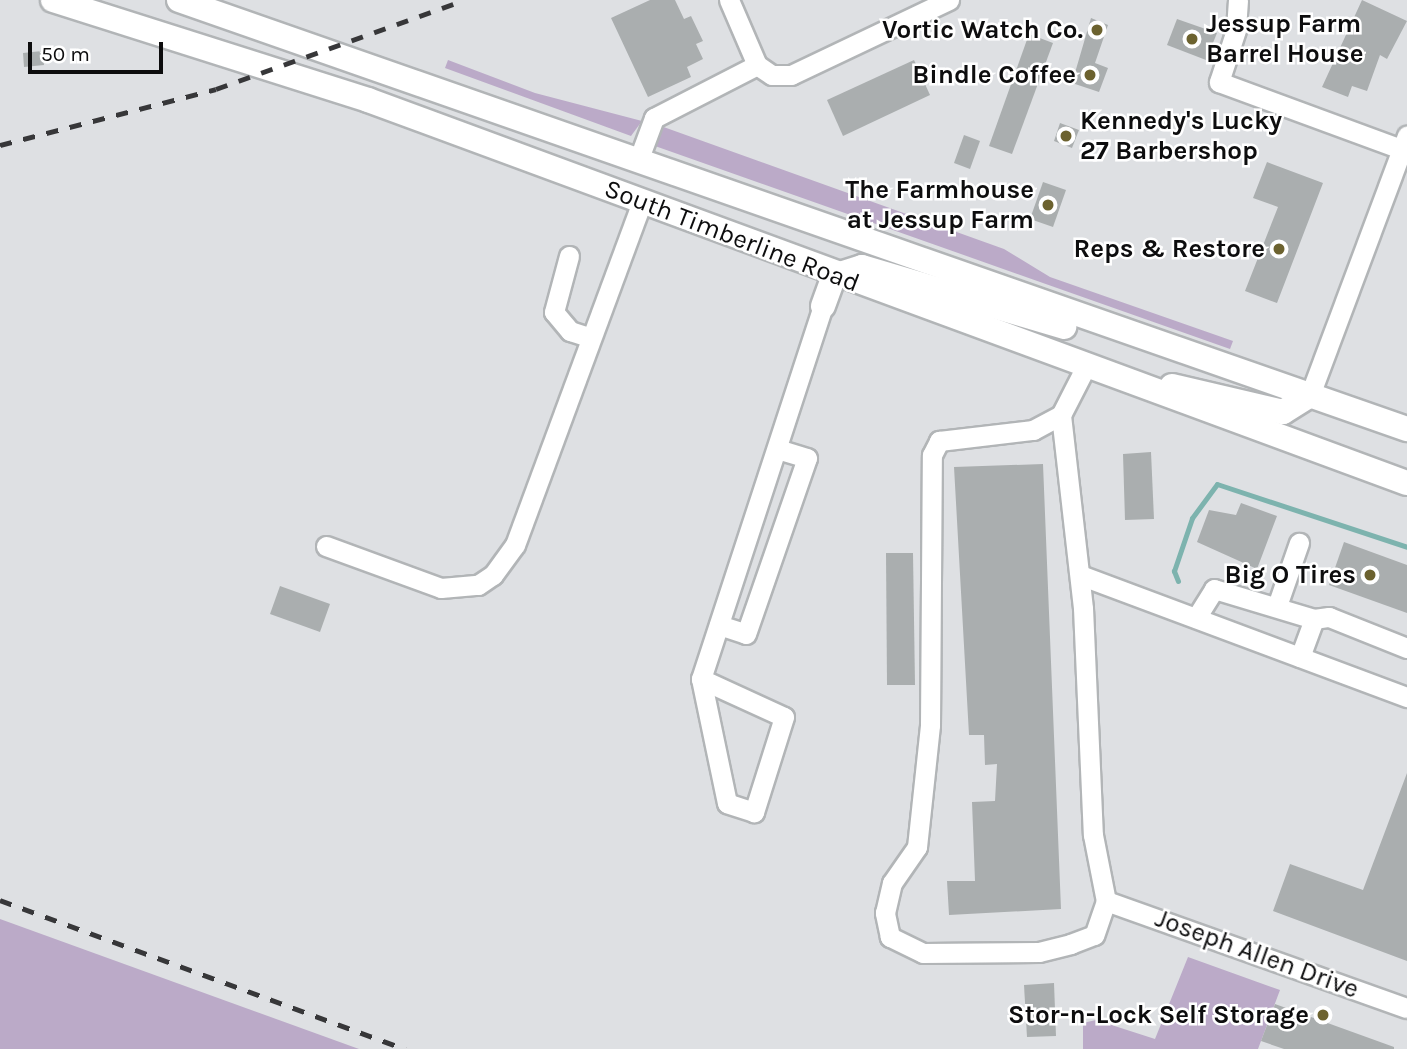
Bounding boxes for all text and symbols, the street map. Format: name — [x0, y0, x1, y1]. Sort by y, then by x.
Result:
place label: Jessup Farm Barrel House — [1206, 8, 1364, 70]
place label: Vortic Watch Co. — [882, 14, 1083, 46]
marker: Vortic Watch Co. — [1089, 22, 1105, 38]
scale bar — [32, 28, 166, 72]
marker: Jessup Farm Barrel House — [1184, 31, 1200, 47]
text: 50 m — [41, 42, 90, 66]
place label: Bindle Coffee — [912, 59, 1076, 91]
marker: Bindle Coffee — [1082, 67, 1098, 83]
place label: Kennedy's Lucky 27 Barbershop — [1080, 105, 1282, 166]
marker: Kennedy's Lucky 27 Barbershop — [1058, 128, 1074, 144]
street label: South Timberline Road — [600, 173, 864, 299]
place label: The Farmhouse at Jessup Farm — [845, 174, 1034, 235]
marker: The Farmhouse at Jessup Farm — [1040, 197, 1056, 213]
place label: Reps & Restore — [1073, 233, 1265, 265]
marker: Reps & Restore — [1271, 241, 1287, 257]
place label: Big O Tires — [1225, 559, 1356, 591]
marker: Big O Tires — [1362, 567, 1378, 583]
street label: Joseph Allen Drive — [1151, 903, 1363, 1005]
place label: Stor-n-Lock Self Storage — [1008, 999, 1309, 1031]
marker: Stor-n-Lock Self Storage — [1315, 1007, 1331, 1023]

